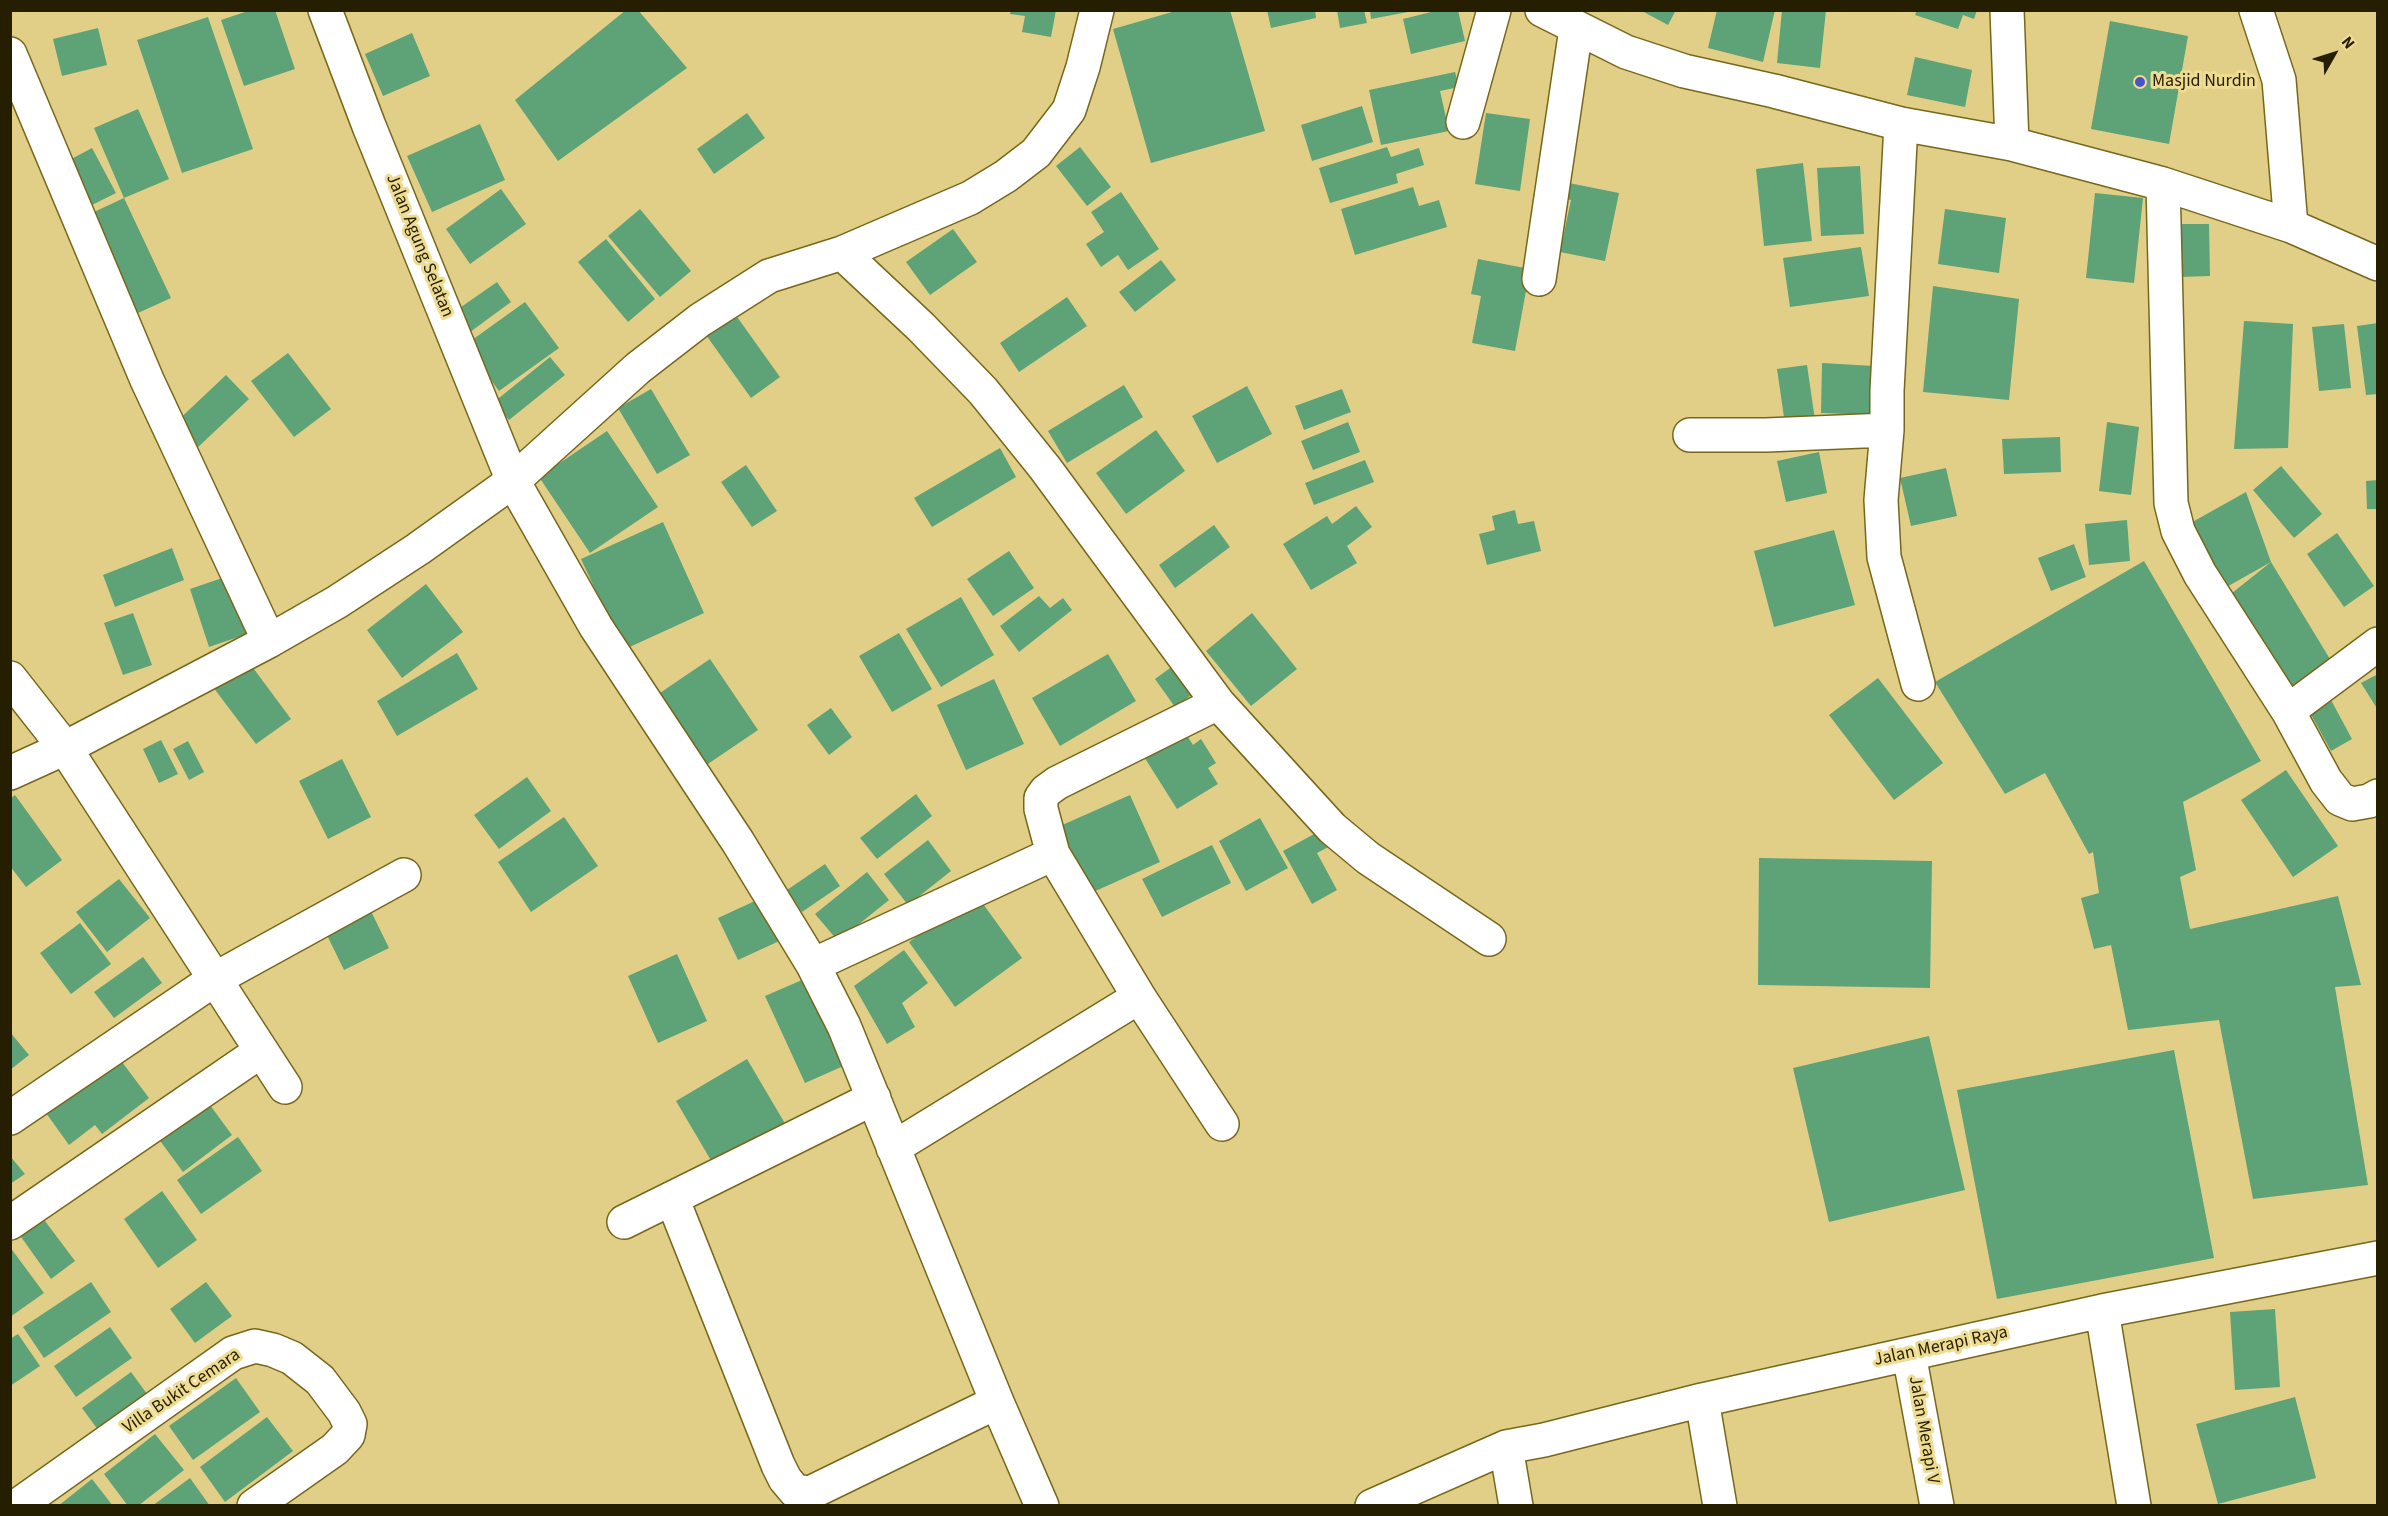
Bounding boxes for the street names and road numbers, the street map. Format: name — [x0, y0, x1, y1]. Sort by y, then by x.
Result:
street label: Jalan Agung Selatan — [380, 171, 458, 321]
street label: Jalan Merapi Raya — [1872, 1322, 2010, 1372]
street label: Villa Bukit Cemara — [119, 1345, 245, 1439]
street label: Jalan Merapi V — [1903, 1374, 1943, 1486]

